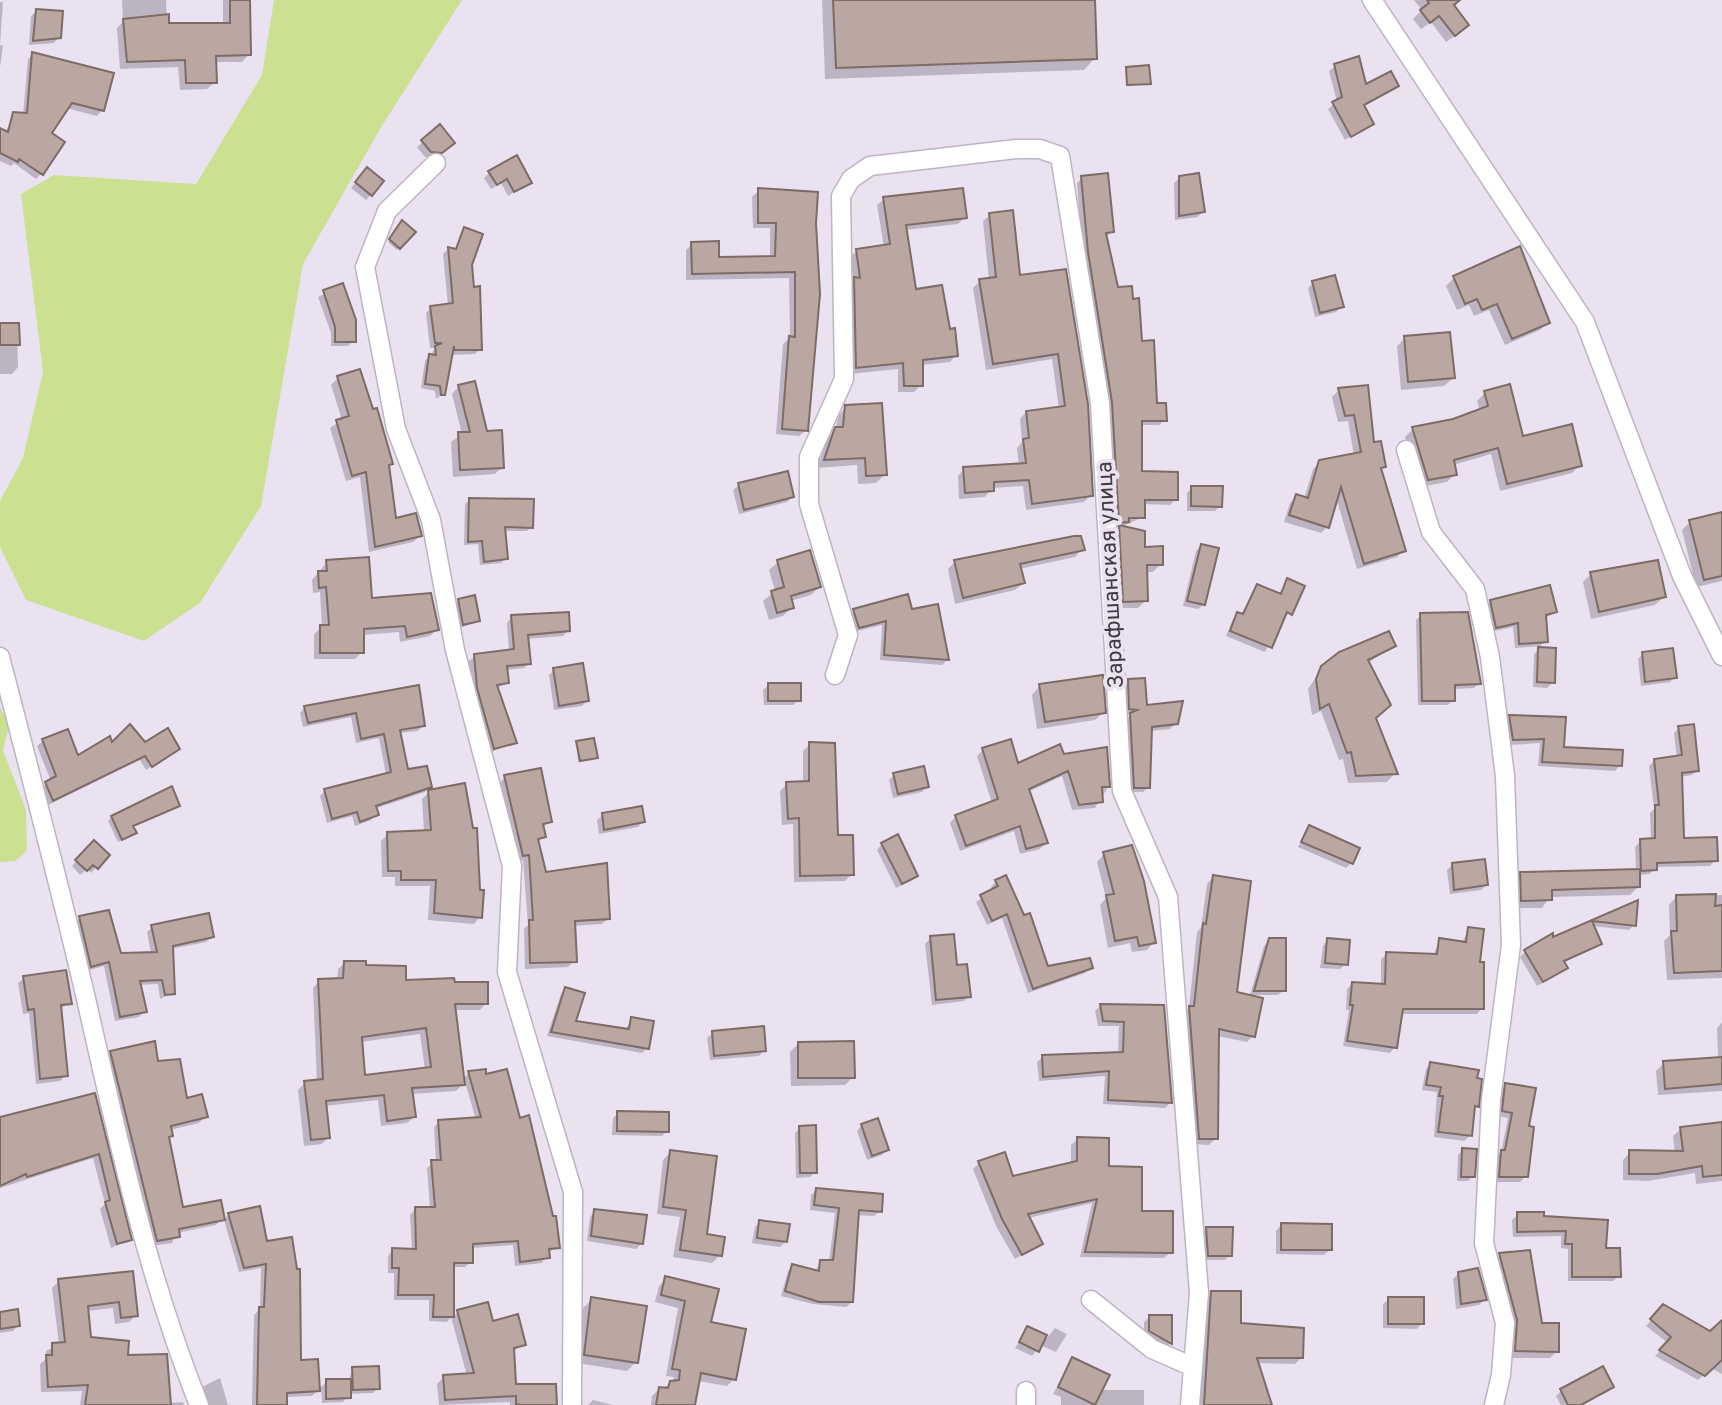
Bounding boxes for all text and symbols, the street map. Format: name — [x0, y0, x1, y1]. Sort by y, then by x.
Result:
street label: Зарафшанская улица — [1092, 461, 1131, 689]

